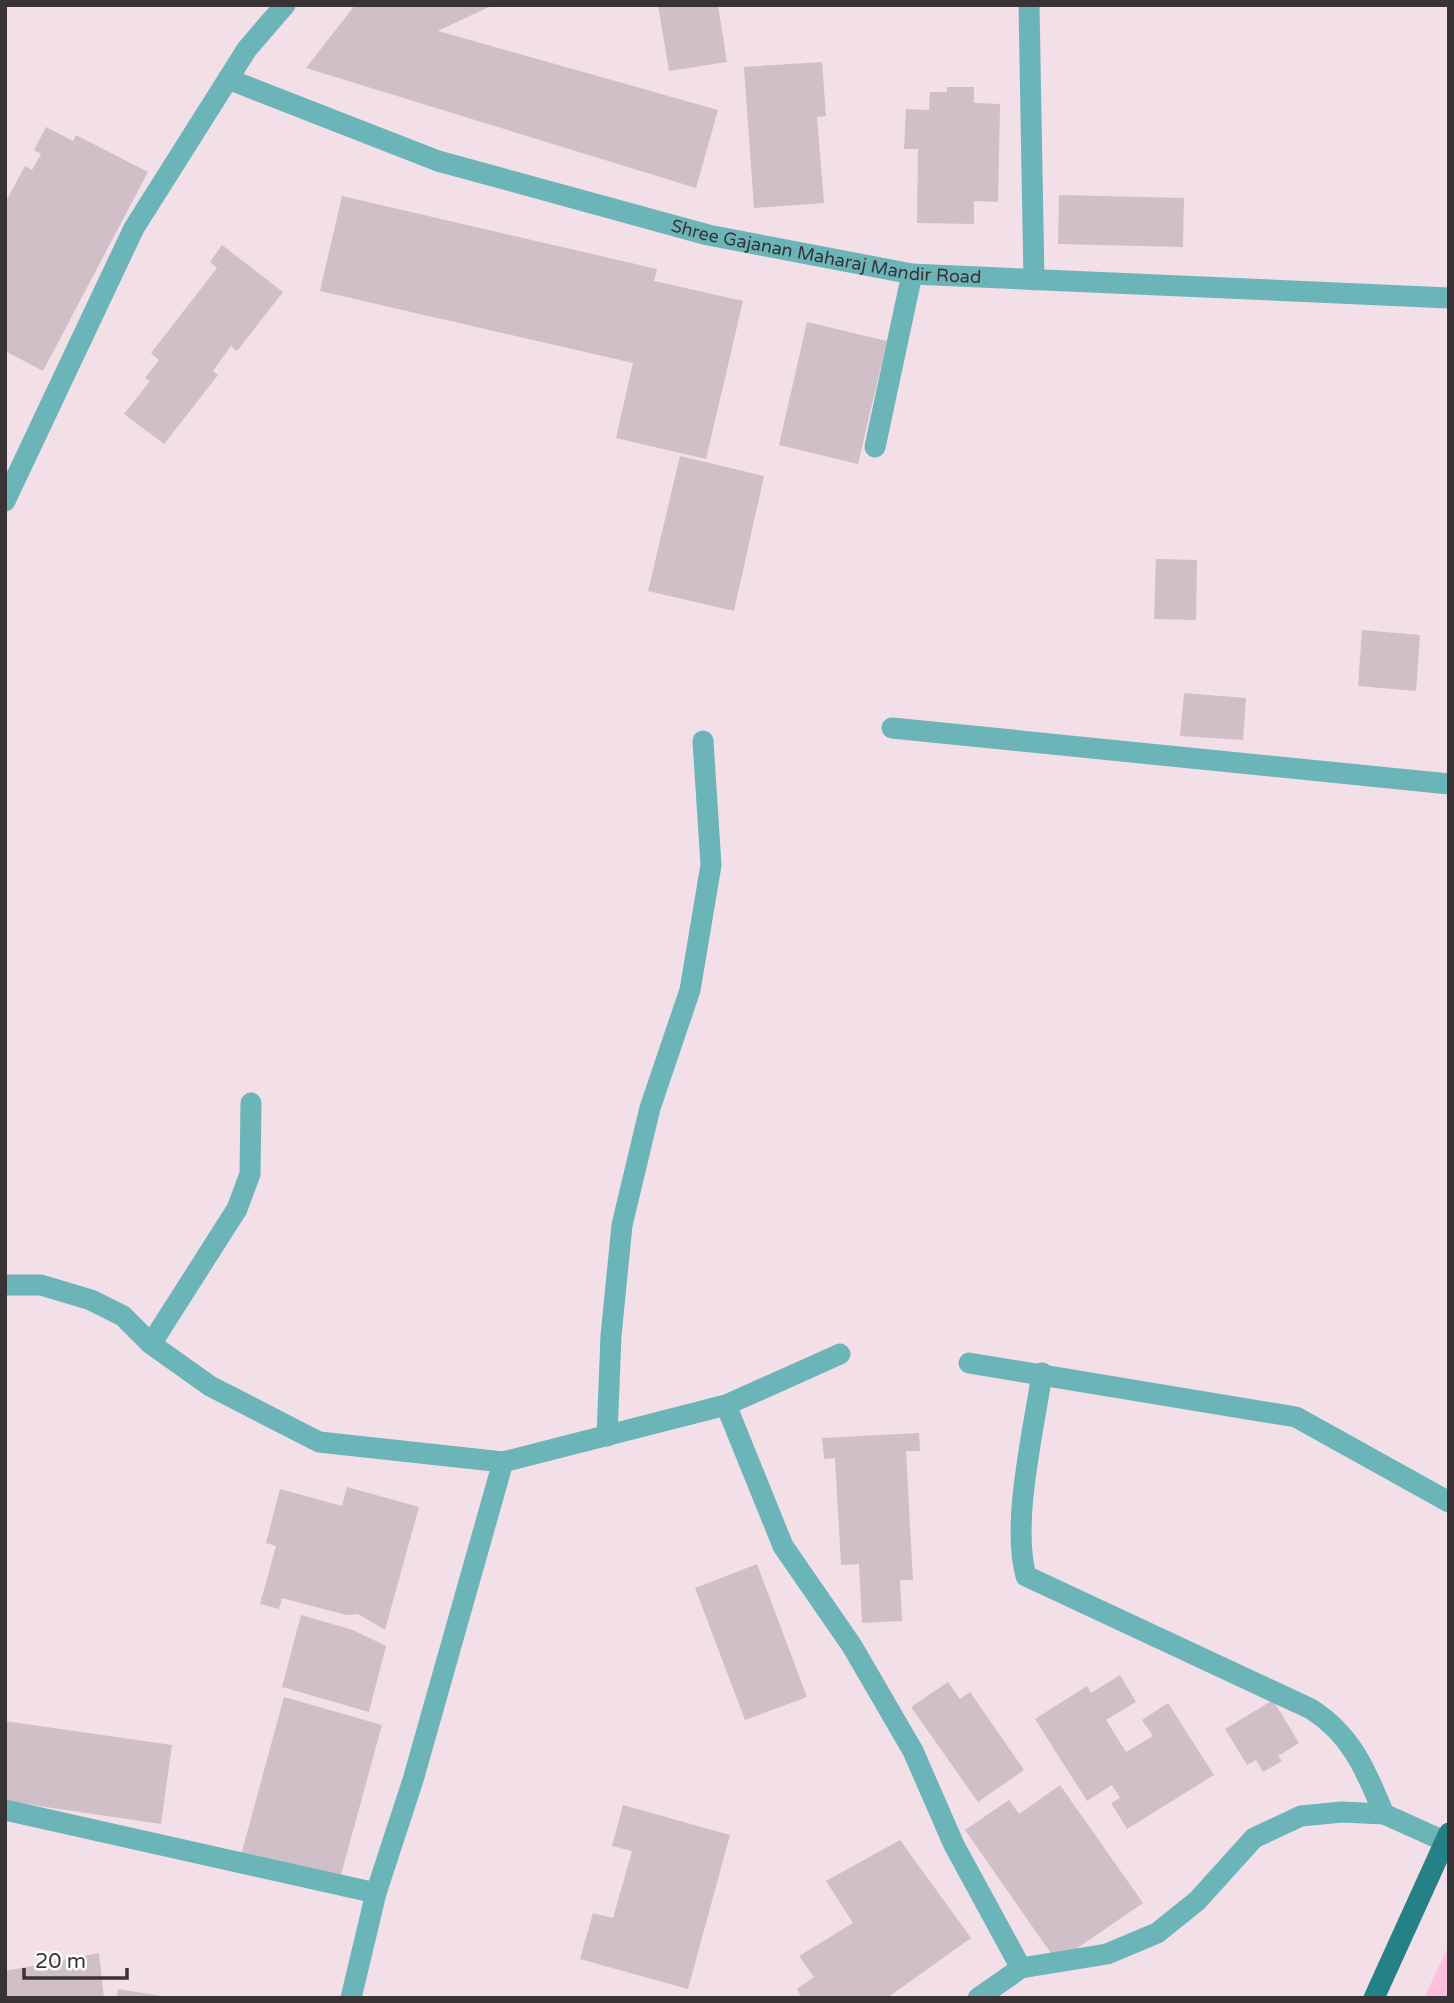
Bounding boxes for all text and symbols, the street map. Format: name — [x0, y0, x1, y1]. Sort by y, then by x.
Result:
street label: Shree Gajanan Maharaj Mandir Road — [669, 214, 982, 288]
scale bar — [24, 1937, 128, 1981]
text: 20 m — [35, 1949, 86, 1974]

